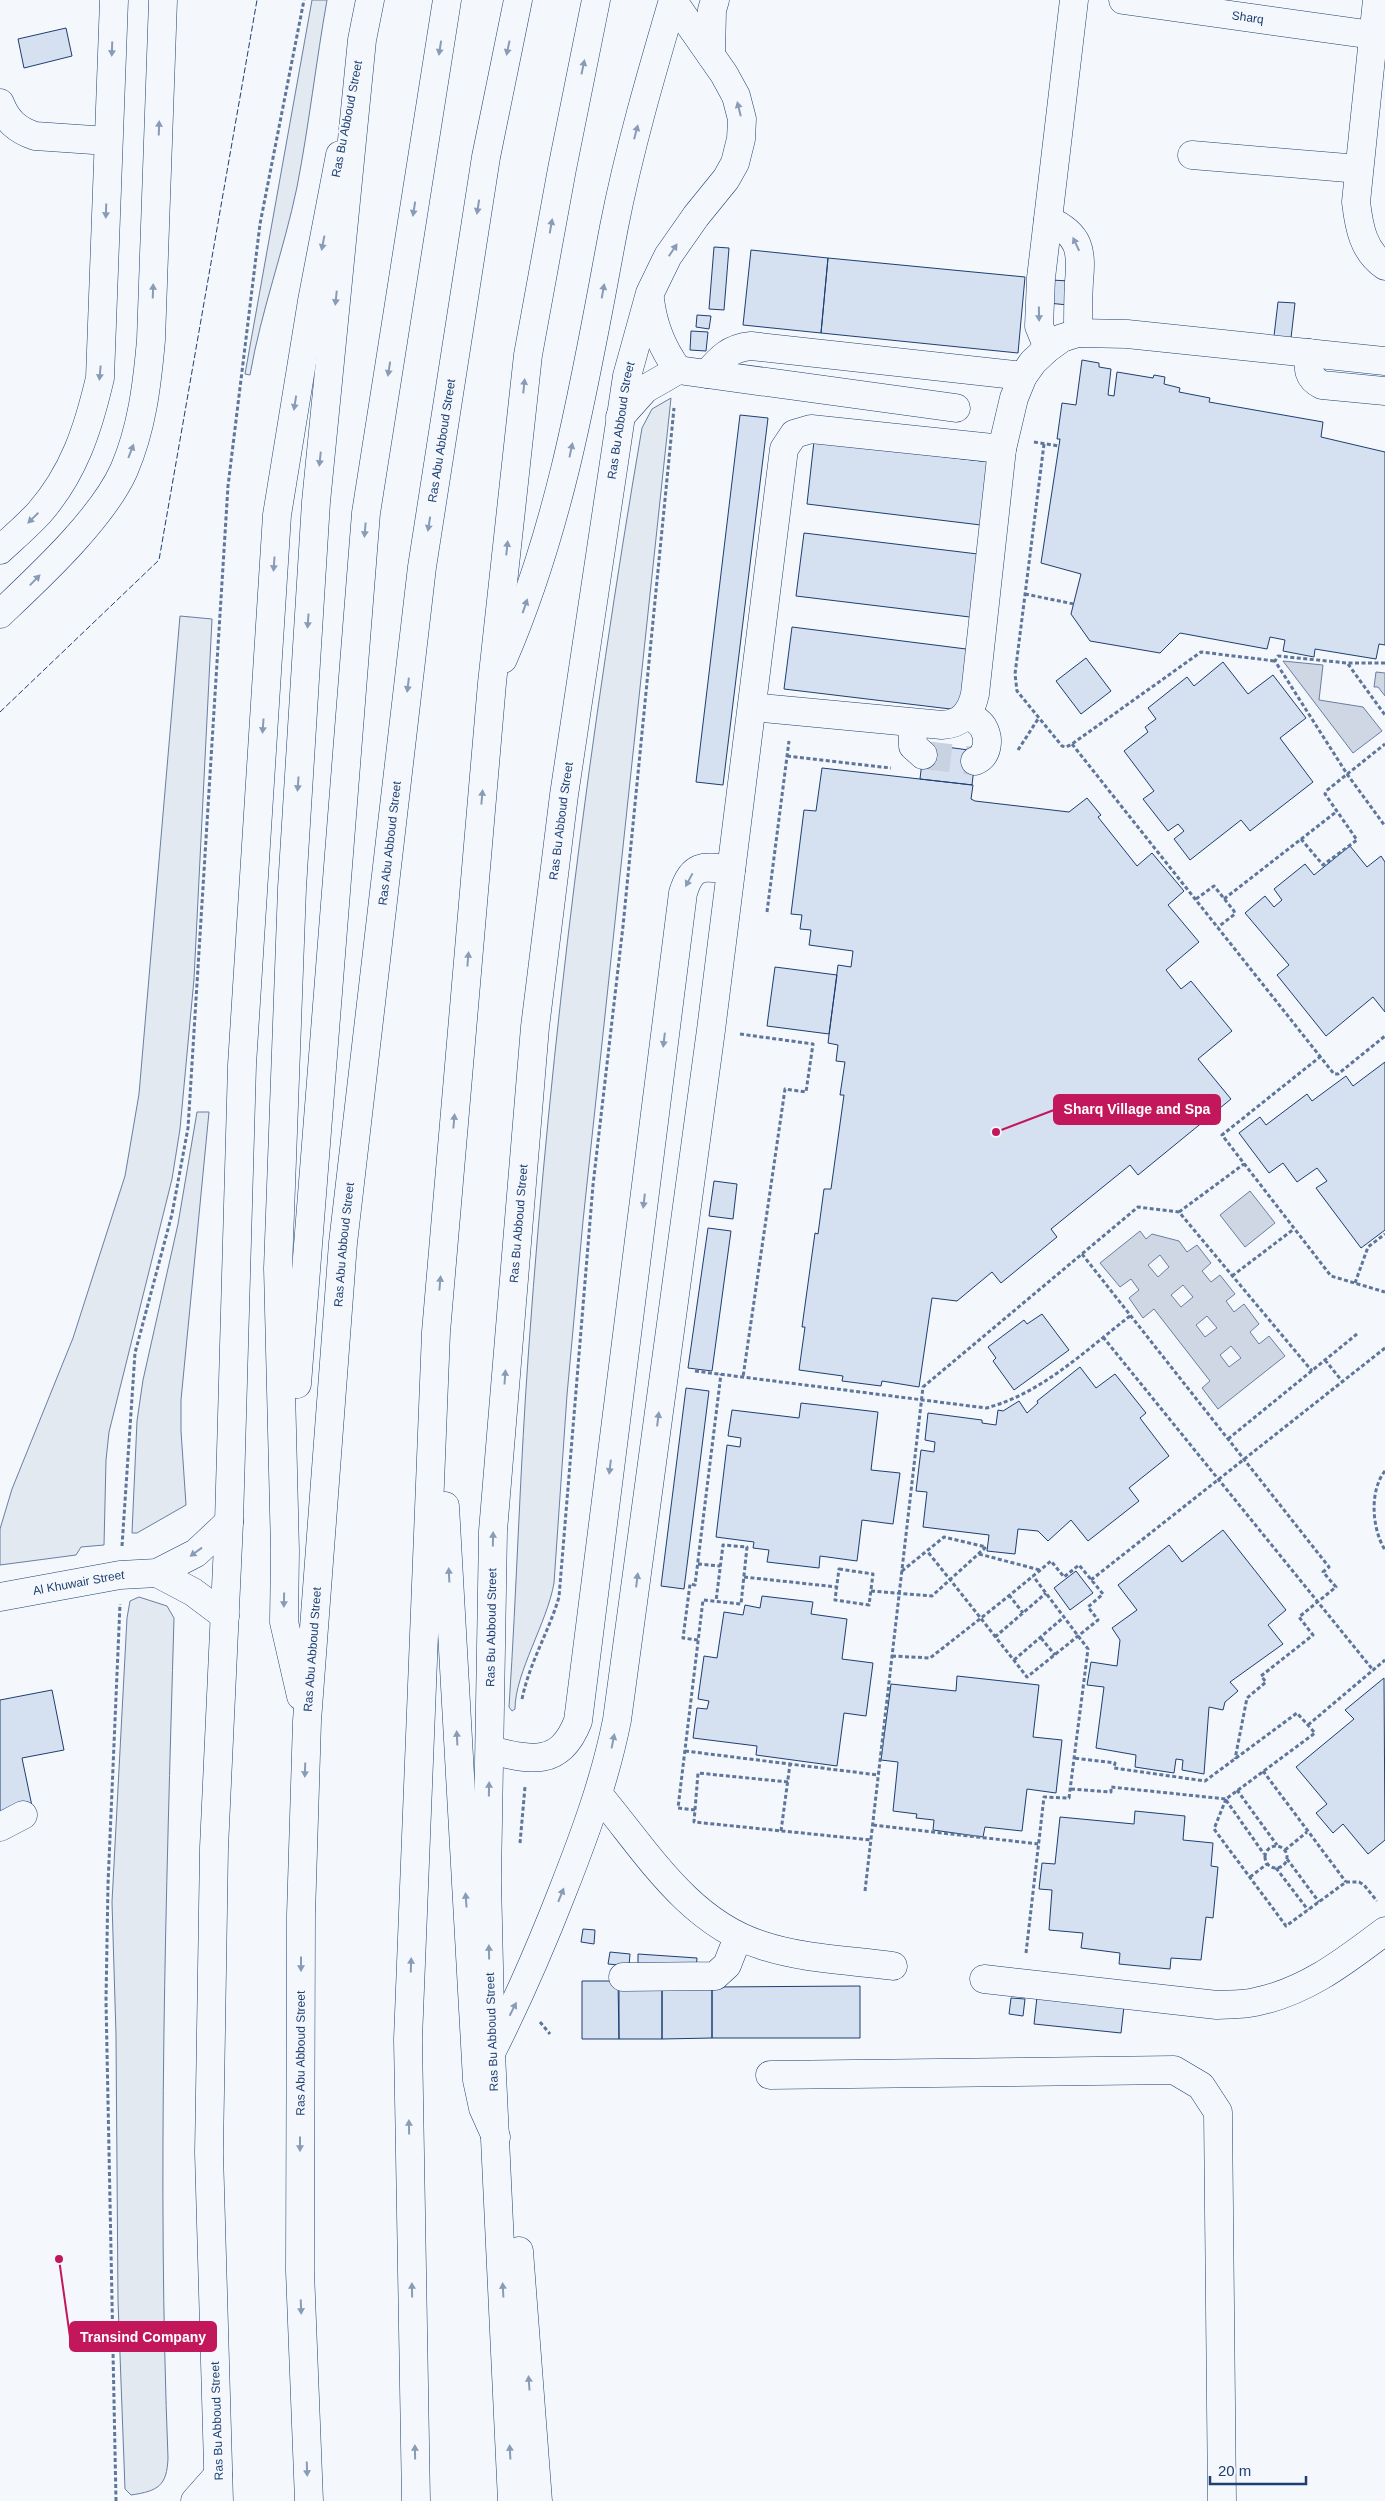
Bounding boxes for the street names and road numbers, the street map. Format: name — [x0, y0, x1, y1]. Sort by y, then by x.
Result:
street label: Sharq — [1231, 8, 1265, 27]
street label: Ras Bu Abboud Street — [329, 59, 365, 179]
street label: Ras Bu Abboud Street — [605, 359, 638, 480]
street label: Ras Abu Abboud Street — [425, 377, 458, 504]
street label: Ras Bu Abboud Street — [546, 760, 576, 881]
street label: Ras Abu Abboud Street — [375, 780, 404, 906]
street label: Ras Bu Abboud Street — [507, 1163, 531, 1284]
street label: Ras Abu Abboud Street — [331, 1181, 357, 1307]
street label: Ras Bu Abboud Street — [483, 1567, 499, 1687]
street label: Al Khuwair Street — [32, 1568, 125, 1598]
street label: Ras Abu Abboud Street — [301, 1586, 324, 1712]
street label: Ras Bu Abboud Street — [483, 1972, 501, 2092]
street label: Ras Abu Abboud Street — [293, 1990, 308, 2116]
street label: Ras Bu Abboud Street — [208, 2361, 226, 2481]

